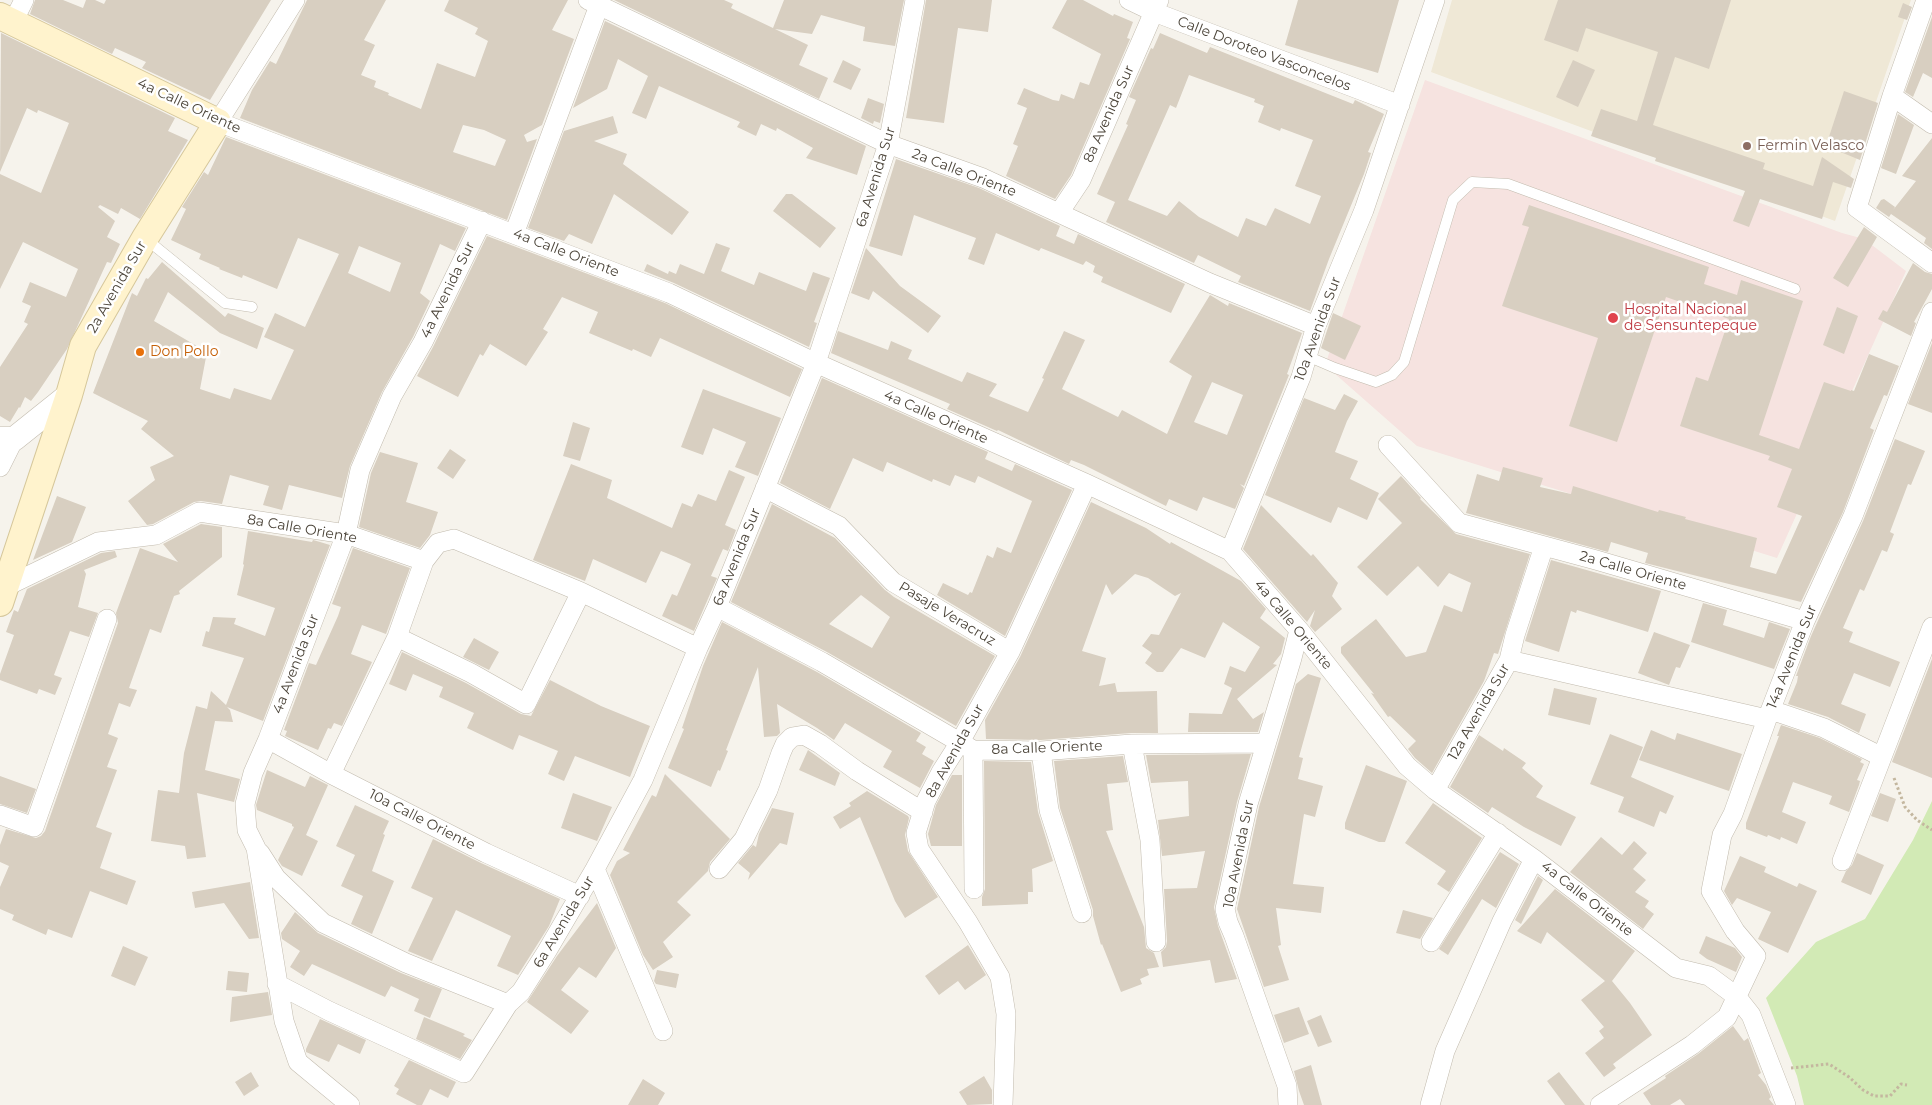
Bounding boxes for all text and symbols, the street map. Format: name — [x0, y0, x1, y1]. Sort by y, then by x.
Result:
street label: Calle Doroteo Vasconcelos — [1175, 13, 1353, 95]
street label: 8a Avenida Sur — [1080, 63, 1138, 165]
street label: 4a Calle Oriente — [135, 75, 243, 137]
street label: 6a Avenida Sur — [853, 125, 899, 229]
place label: Fermin Velasco — [1757, 138, 1864, 154]
marker: Fermin Velasco — [1741, 140, 1753, 152]
street label: 2a Calle Oriente — [909, 145, 1019, 201]
street label: 4a Calle Oriente — [511, 225, 621, 281]
street label: 2a Avenida Sur — [84, 238, 150, 336]
street label: 4a Avenida Sur — [417, 239, 479, 341]
street label: 10a Avenida Sur — [1291, 274, 1345, 384]
place label: Hospital Nacional de Sensuntepeque — [1624, 302, 1757, 334]
marker: Hospital Nacional de Sensuntepeque — [1606, 311, 1620, 325]
place label: Don Pollo — [150, 344, 218, 360]
marker: Don Pollo — [134, 346, 146, 358]
street label: 4a Calle Oriente — [881, 387, 991, 447]
street label: 6a Avenida Sur — [710, 506, 764, 608]
street label: 8a Calle Oriente — [246, 511, 358, 547]
street label: 2a Calle Oriente — [1578, 548, 1688, 594]
street label: 4a Calle Oriente — [1251, 577, 1335, 673]
street label: Pasaje Veracruz — [896, 578, 998, 650]
street label: 14a Avenida Sur — [1764, 603, 1820, 711]
street label: 4a Avenida Sur — [269, 612, 323, 716]
street label: 12a Avenida Sur — [1445, 661, 1513, 763]
street label: 8a Avenida Sur — [922, 701, 988, 801]
street label: 8a Calle Oriente — [991, 738, 1103, 758]
street label: 10a Calle Oriente — [366, 786, 478, 854]
street label: 10a Avenida Sur — [1220, 798, 1258, 910]
street label: 4a Calle Oriente — [1538, 858, 1636, 940]
street label: 6a Avenida Sur — [530, 873, 598, 971]

